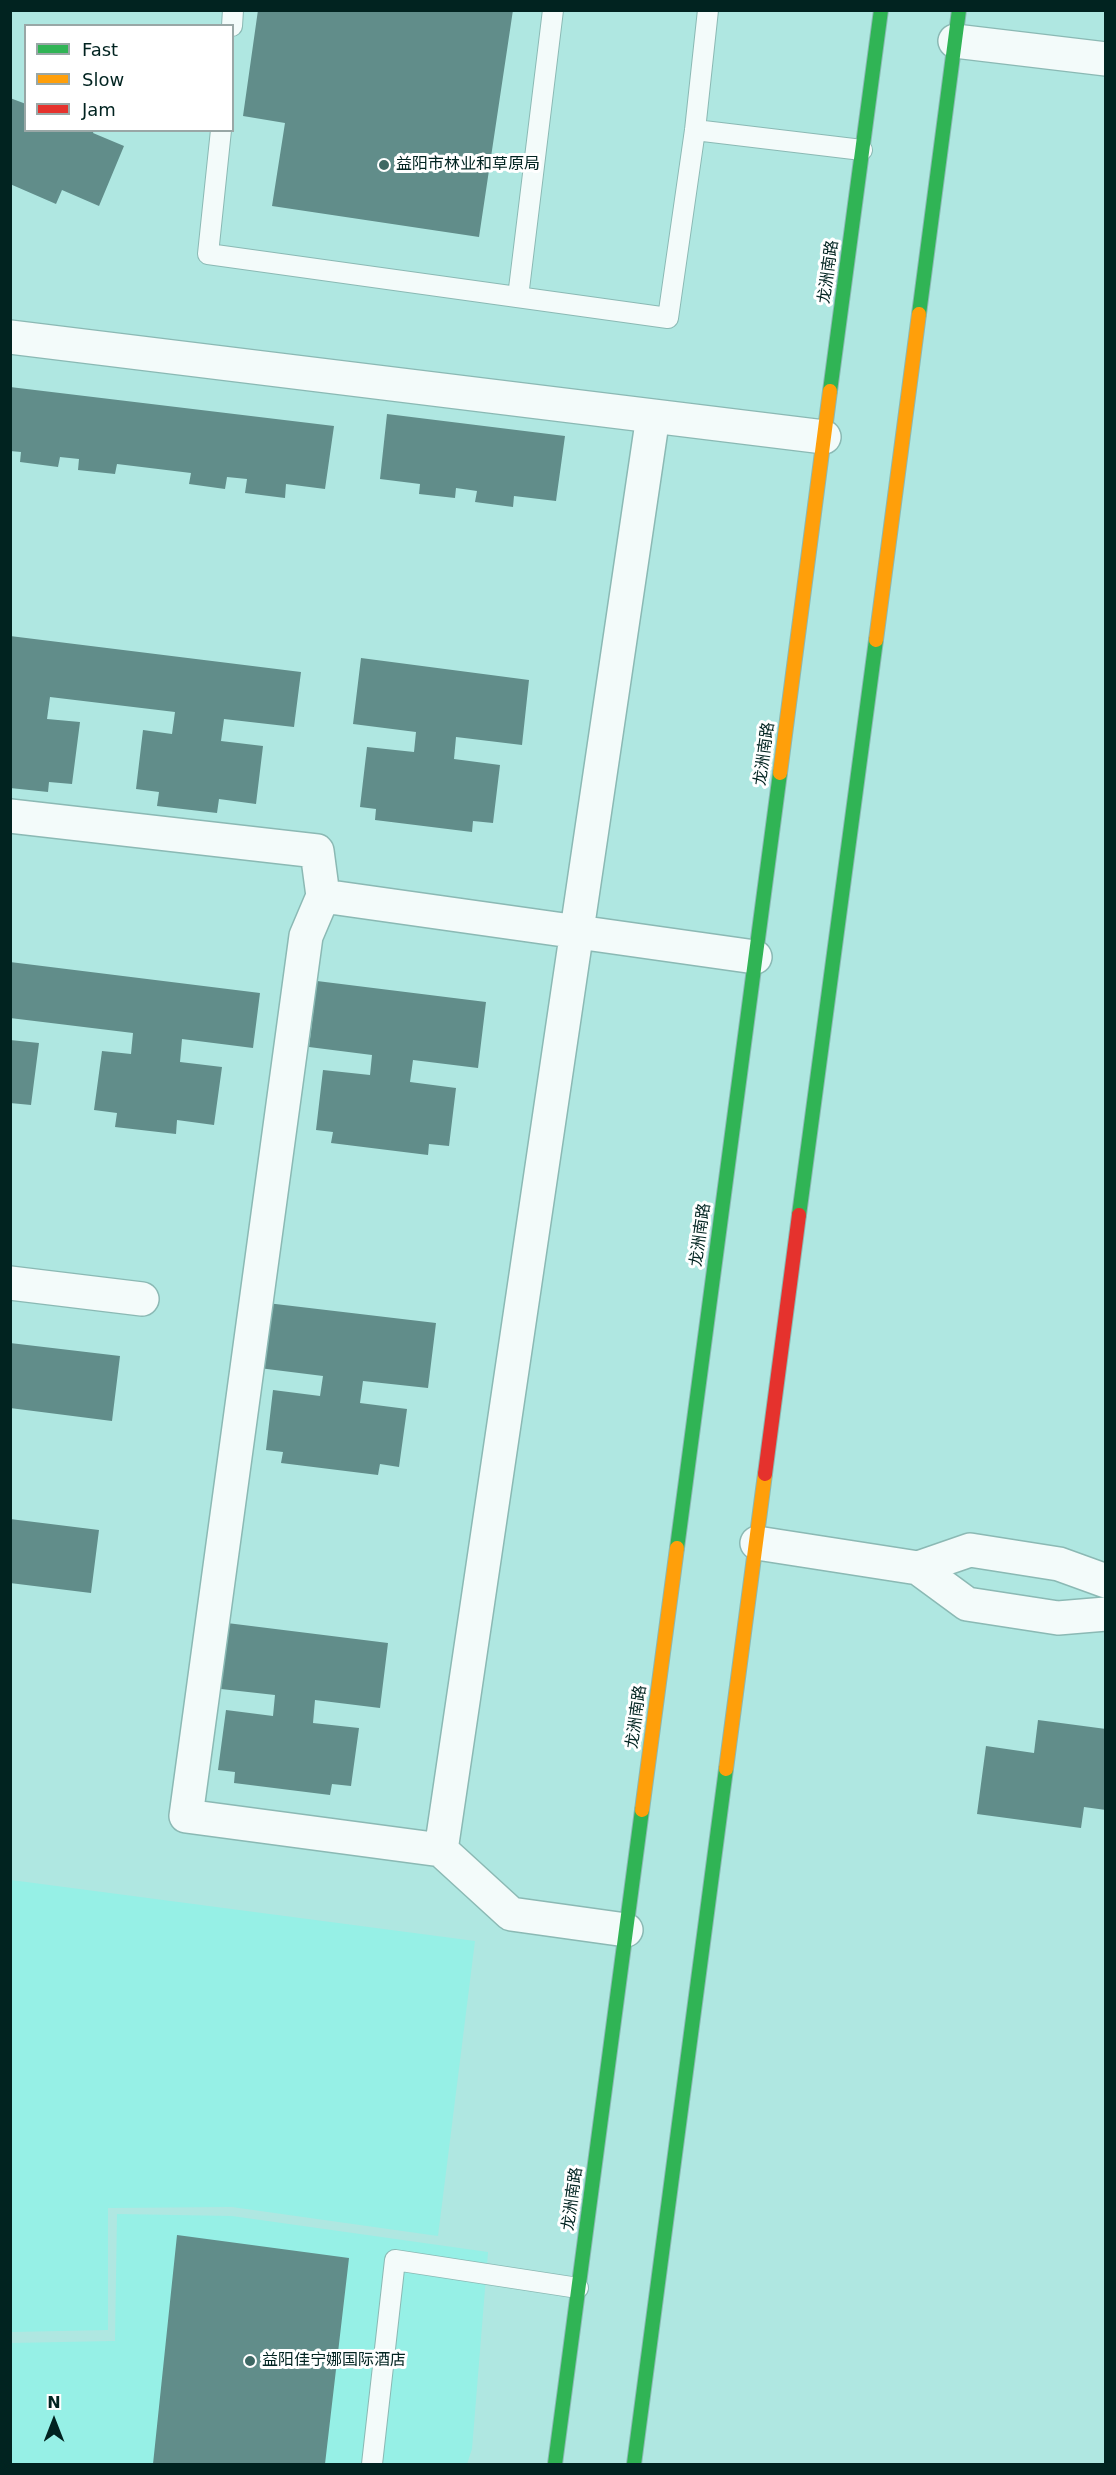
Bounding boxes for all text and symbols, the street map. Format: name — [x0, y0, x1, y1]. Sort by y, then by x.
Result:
legend — [24, 24, 234, 132]
text: Fast — [82, 39, 118, 60]
text: Slow — [82, 69, 124, 90]
text: Jam — [82, 99, 116, 120]
place label: 益阳市林业和草原局 — [396, 155, 540, 175]
marker: 益阳市林业和草原局 — [377, 158, 391, 172]
street label: 龙洲南路 — [815, 239, 843, 305]
street label: 龙洲南路 — [751, 721, 779, 787]
street label: 龙洲南路 — [687, 1202, 715, 1268]
street label: 龙洲南路 — [623, 1684, 651, 1750]
street label: 龙洲南路 — [559, 2166, 587, 2232]
place label: 益阳佳宁娜国际酒店 — [262, 2351, 406, 2371]
marker: 益阳佳宁娜国际酒店 — [243, 2354, 257, 2368]
north arrow — [24, 2391, 84, 2451]
text: N — [47, 2393, 61, 2412]

